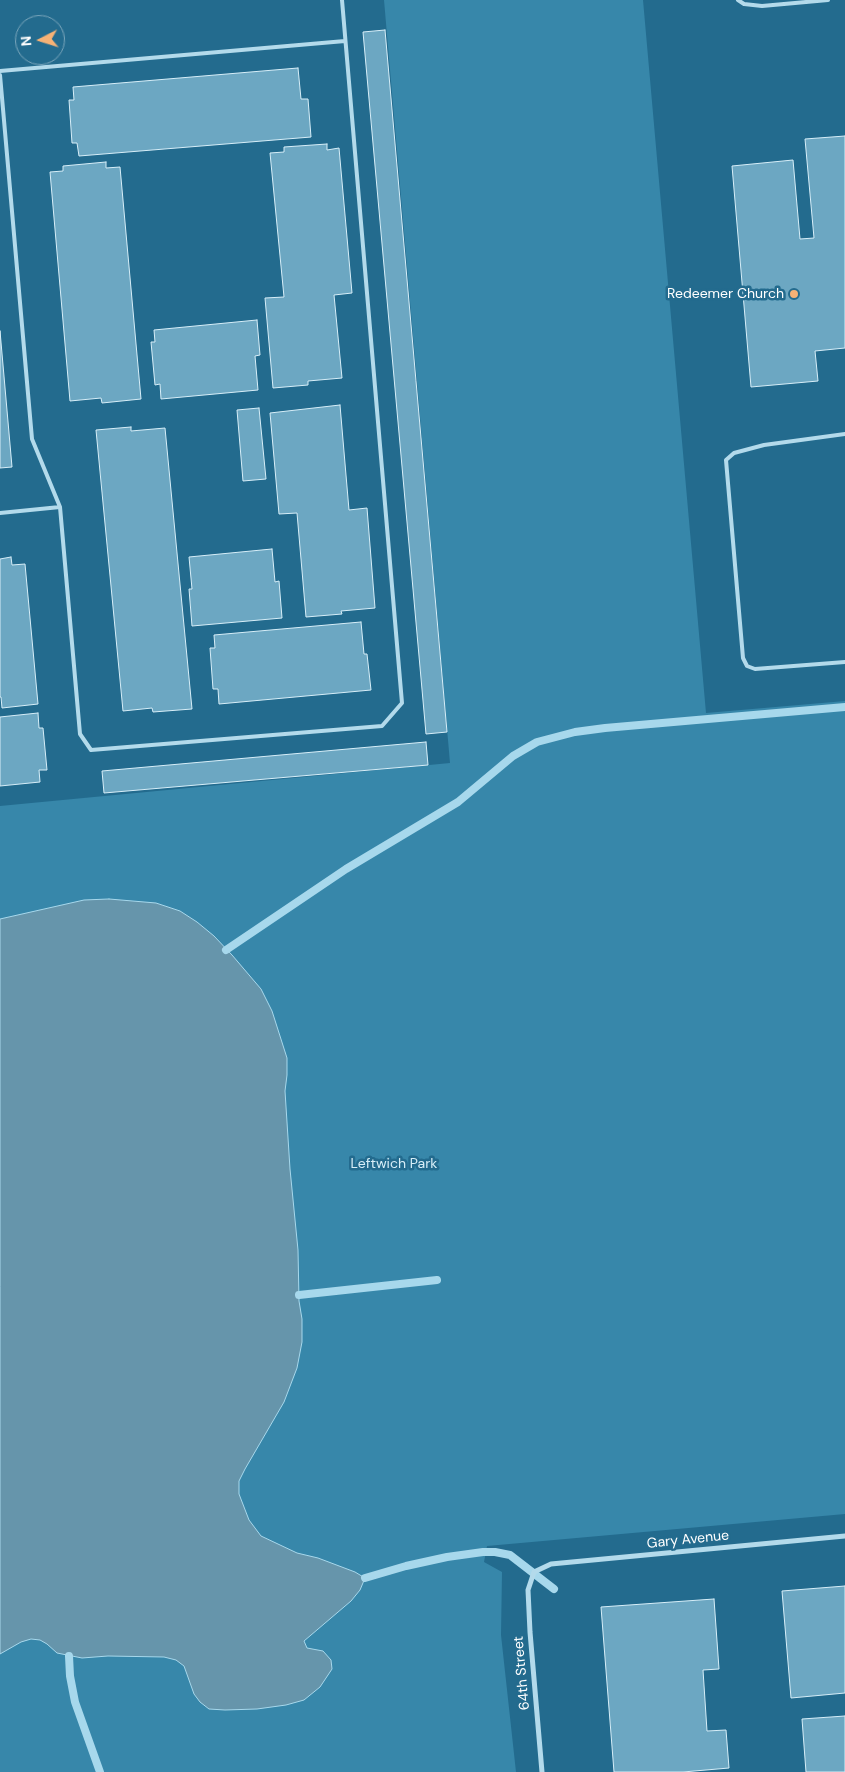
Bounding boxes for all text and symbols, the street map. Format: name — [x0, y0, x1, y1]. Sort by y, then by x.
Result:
north arrow — [15, 15, 65, 65]
text: N — [17, 35, 35, 47]
place label: Redeemer Church — [667, 286, 784, 302]
marker: Redeemer Church — [788, 288, 800, 300]
park label: Leftwich Park — [351, 1156, 437, 1172]
street label: Gary Avenue — [646, 1527, 730, 1553]
street label: 64th Street — [510, 1635, 534, 1711]

